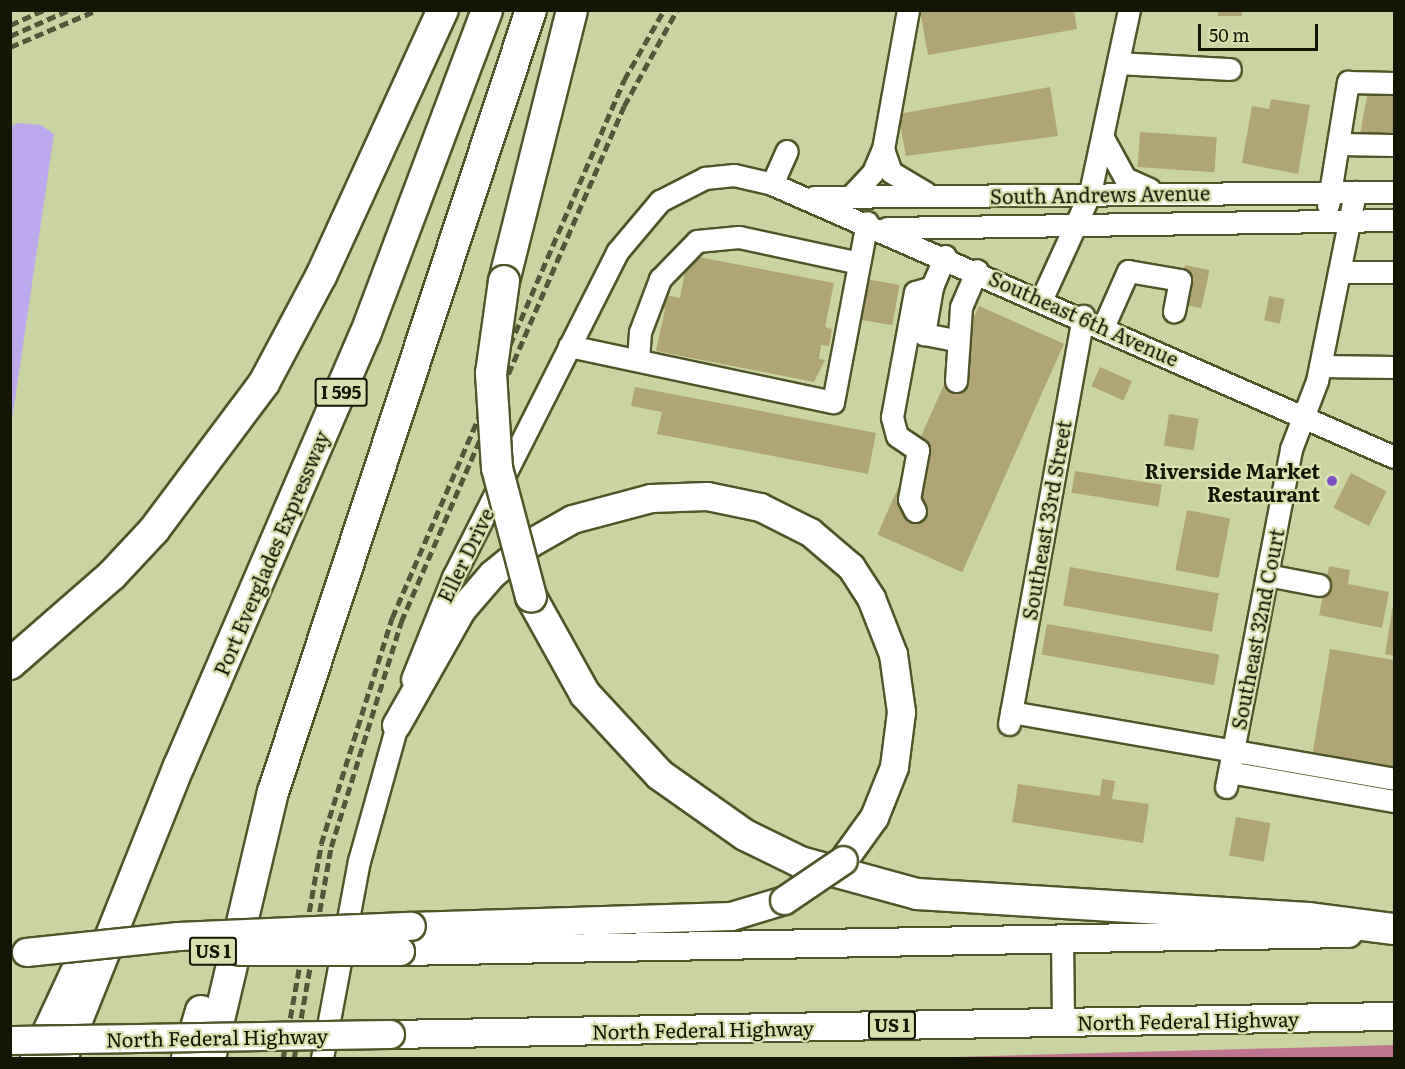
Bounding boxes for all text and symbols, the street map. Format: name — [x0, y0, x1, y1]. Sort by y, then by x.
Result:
scale bar — [1201, 12, 1321, 50]
text: 50 m — [1209, 21, 1250, 48]
street label: South Andrews Avenue — [990, 180, 1210, 208]
street label: Southeast 6th Avenue — [985, 265, 1183, 371]
road number: I 595 — [314, 377, 368, 407]
street label: Southeast 33rd Street — [1017, 418, 1075, 622]
street label: Port Everglades Expressway — [208, 427, 334, 679]
place label: Riverside Market Restaurant — [1144, 458, 1320, 505]
marker: Riverside Market Restaurant — [1325, 474, 1339, 488]
street label: Eller Drive — [432, 504, 498, 606]
street label: Southeast 32nd Court — [1226, 526, 1288, 732]
road number: US 1 — [188, 936, 238, 966]
street label: North Federal Highway — [1077, 1006, 1299, 1034]
road number: US 1 — [866, 1010, 918, 1040]
street label: North Federal Highway — [592, 1015, 814, 1043]
street label: North Federal Highway — [106, 1023, 328, 1051]

